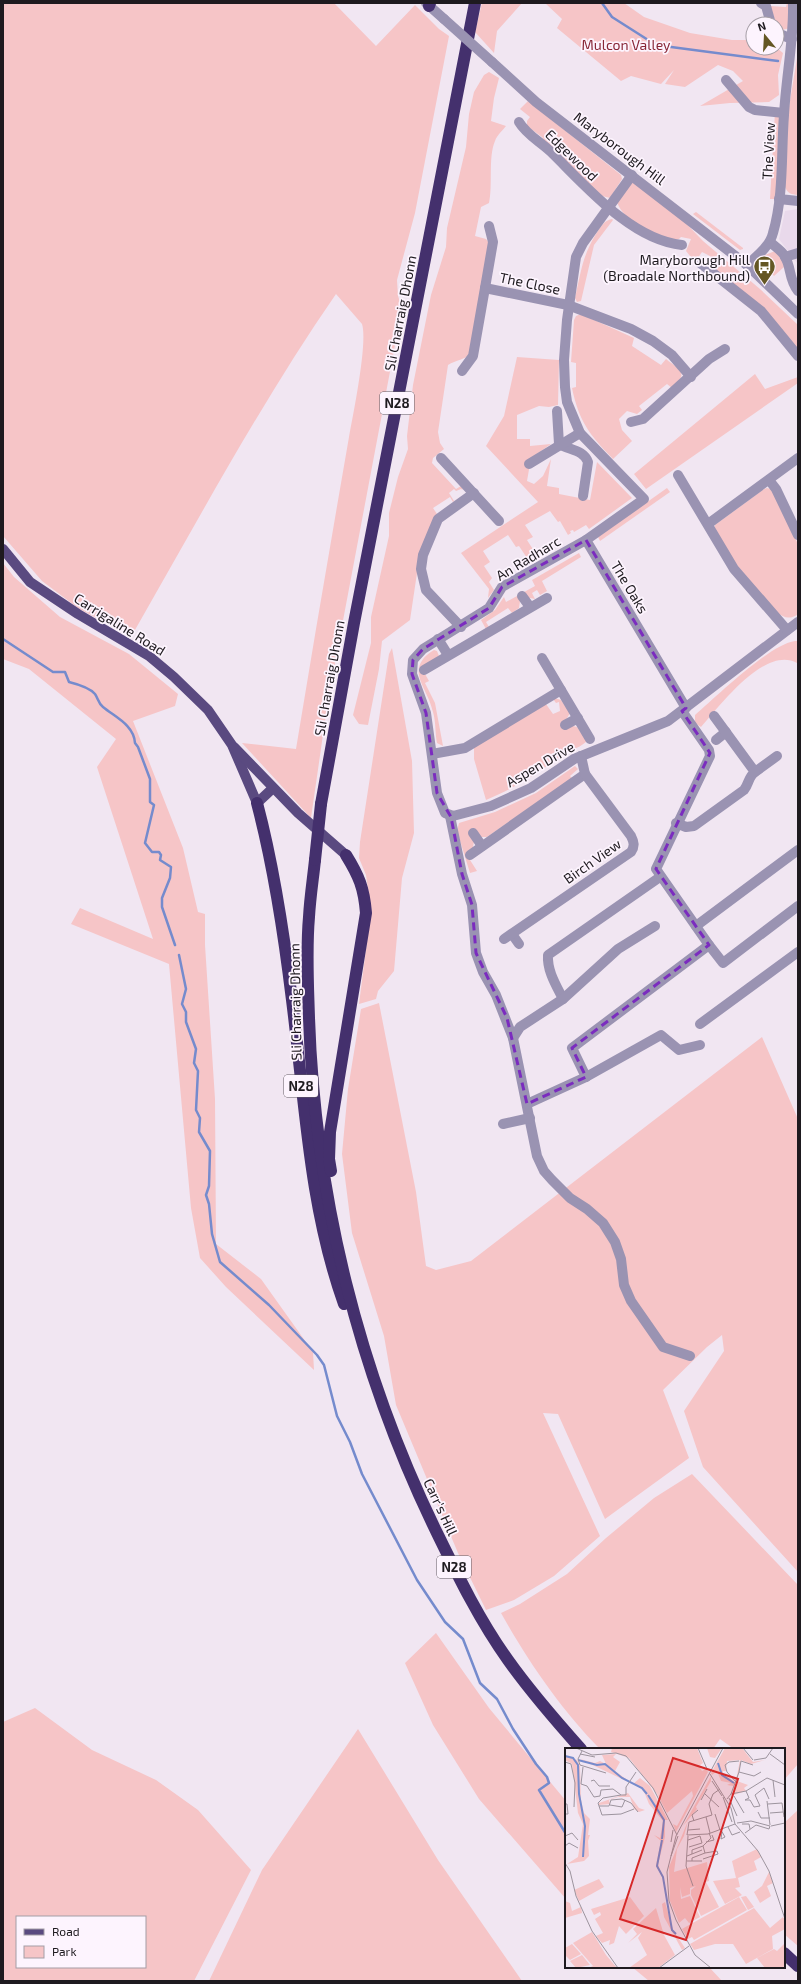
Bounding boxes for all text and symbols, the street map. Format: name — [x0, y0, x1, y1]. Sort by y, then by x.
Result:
north arrow — [745, 16, 785, 56]
text: N — [756, 19, 768, 33]
park label: Mulcon Valley — [581, 36, 671, 53]
street label: Maryborough Hill — [571, 108, 670, 189]
street label: The View — [758, 121, 778, 180]
street label: Edgewood — [542, 126, 602, 184]
place label: Maryborough Hill (Broadale Northbound) — [603, 251, 751, 284]
street label: Sli Charraig Dhonn — [380, 254, 420, 372]
bus stop icon: Maryborough Hill (Broadale Northbound) — [752, 254, 778, 287]
street label: The Close — [498, 268, 562, 298]
road number: N28 — [380, 392, 414, 414]
street label: An Radharc — [493, 532, 564, 584]
street label: The Oaks — [608, 558, 652, 616]
street label: Carrigaline Road — [71, 589, 169, 659]
street label: Sli Charraig Dhonn — [310, 619, 348, 737]
street label: Aspen Drive — [503, 738, 577, 790]
street label: Birch View — [560, 835, 624, 887]
street label: Sli Charraig Dhonn — [285, 943, 305, 1061]
road number: N28 — [284, 1075, 318, 1097]
street label: Carr's Hill — [420, 1476, 462, 1539]
road number: N28 — [437, 1556, 471, 1578]
inset map — [565, 1748, 785, 1968]
legend — [16, 1916, 146, 1968]
text: Road — [52, 1924, 80, 1938]
text: Park — [52, 1944, 77, 1958]

